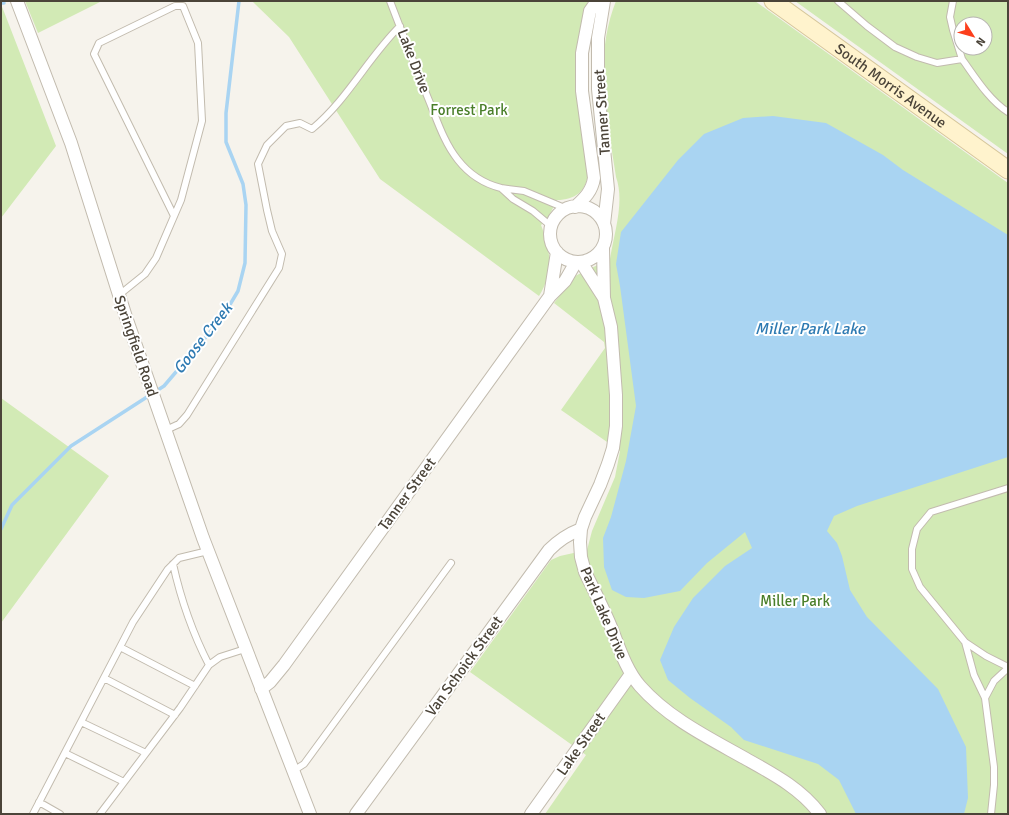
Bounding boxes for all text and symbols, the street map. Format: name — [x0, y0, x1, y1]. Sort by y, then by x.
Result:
north arrow — [953, 16, 993, 56]
street label: Lake Drive — [394, 27, 434, 95]
text: N — [973, 35, 988, 49]
street label: South Morris Avenue — [831, 39, 950, 132]
street label: Tanner Street — [590, 69, 614, 155]
park label: Forrest Park — [430, 101, 508, 119]
street label: Springfield Road — [110, 293, 162, 399]
water label: Goose Creek — [169, 298, 238, 378]
water label: Miller Park Lake — [755, 319, 866, 339]
street label: Tanner Street — [375, 454, 439, 534]
street label: Park Lake Drive — [576, 564, 632, 662]
park label: Miller Park — [760, 592, 830, 610]
street label: Van Schoick Street — [422, 612, 506, 720]
street label: Lake Street — [553, 709, 609, 779]

